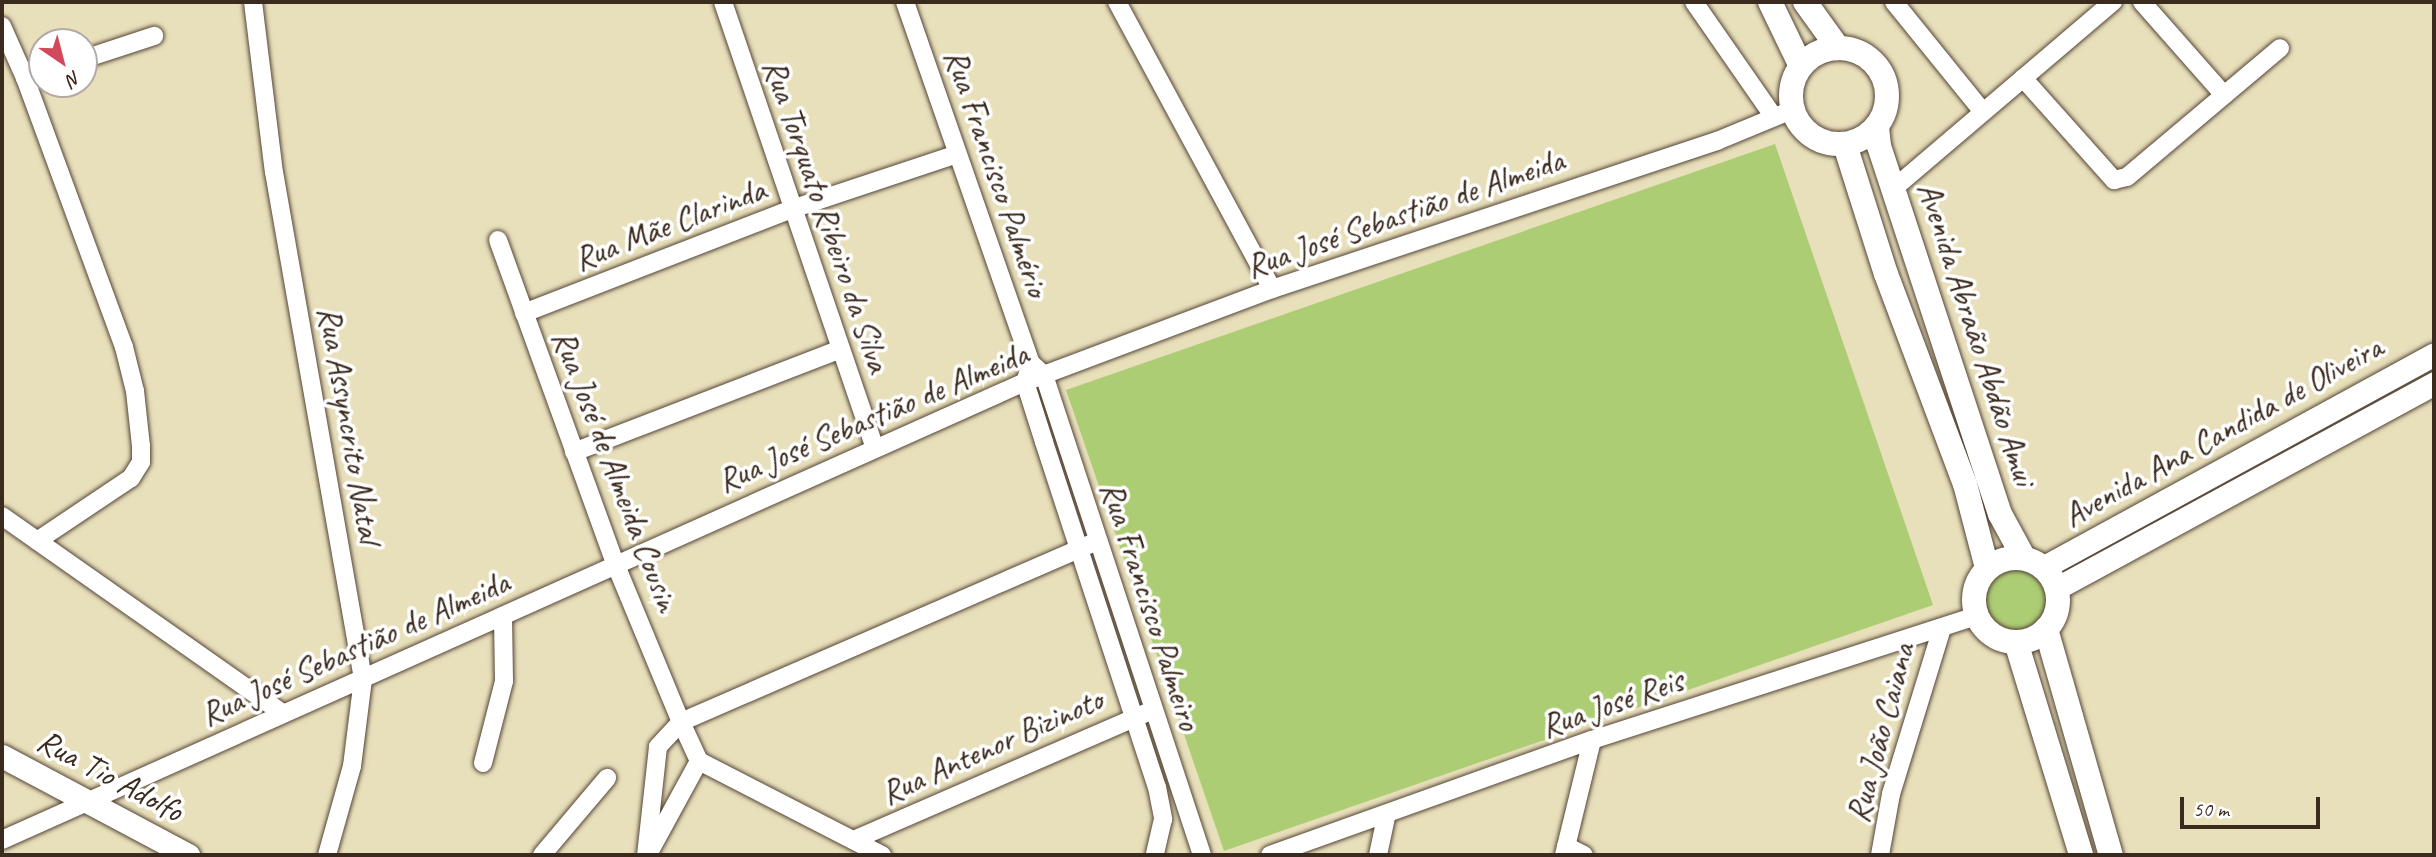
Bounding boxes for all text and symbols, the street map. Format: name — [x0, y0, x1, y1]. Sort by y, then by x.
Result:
north arrow — [28, 28, 98, 98]
street label: Rua Francisco Palmério — [935, 43, 1057, 303]
street label: Rua Torquato Ribeiro da Silva — [754, 54, 898, 378]
text: N — [62, 65, 86, 92]
street label: Rua José Sebastião de Almeida — [1240, 141, 1570, 287]
street label: Rua Mãe Clarinda — [569, 170, 771, 280]
street label: Avenida Abraão Abdão Amui — [1908, 178, 2044, 490]
street label: Rua Assyncrito Natal — [309, 304, 389, 546]
street label: Rua José de Almeida Cousin — [543, 324, 687, 618]
street label: Avenida Ana Candida de Oliveira — [2056, 327, 2390, 537]
street label: Rua José Sebastião de Almeida — [711, 334, 1035, 502]
street label: Rua Francisco Palmeiro — [1091, 476, 1209, 736]
street label: Rua José Sebastião de Almeida — [194, 563, 516, 735]
street label: Rua João Caiana — [1838, 639, 1924, 827]
street label: Rua José Reis — [1536, 661, 1688, 747]
street label: Rua Antenor Bizinoto — [875, 680, 1109, 814]
street label: Rua Tio Adolfo — [30, 721, 190, 831]
scale bar — [2184, 784, 2324, 828]
text: 50 m — [2193, 796, 2229, 822]

